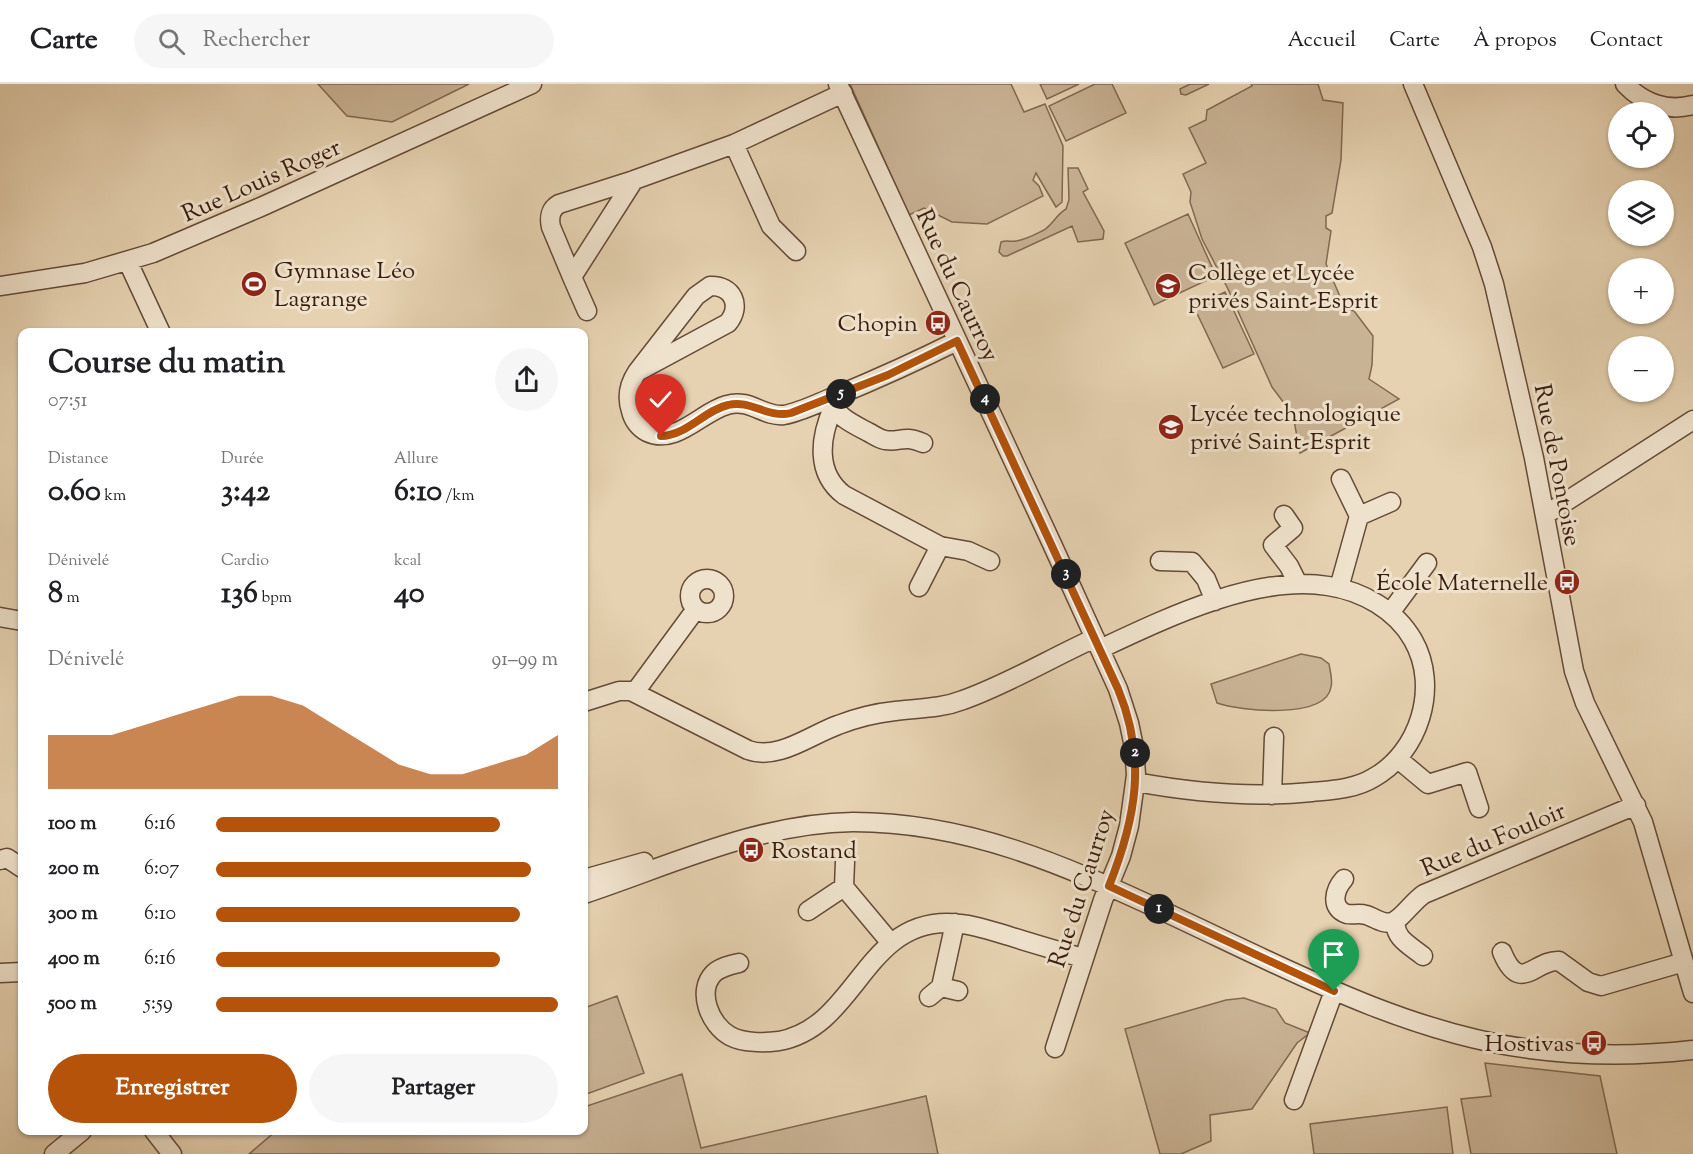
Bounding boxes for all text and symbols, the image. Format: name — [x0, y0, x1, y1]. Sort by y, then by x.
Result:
search box — [134, 14, 554, 68]
text: Carte — [30, 21, 98, 61]
icon: search — [155, 25, 188, 58]
text: Rechercher — [203, 25, 310, 57]
text: Accueil — [1288, 26, 1356, 56]
text: Carte — [1389, 26, 1440, 56]
text: À propos — [1473, 26, 1557, 56]
text: Contact — [1590, 26, 1663, 56]
map controls — [1608, 102, 1674, 402]
button: locate — [1608, 102, 1674, 168]
street label: Rue Louis Roger — [177, 132, 347, 232]
button: layers — [1608, 180, 1674, 246]
street label: Rue du Caurroy — [906, 204, 1006, 368]
place label: Gymnase Léo Lagrange — [274, 255, 415, 317]
place label: Collège et Lycée privés Saint-Esprit — [1188, 257, 1378, 319]
button: + — [1608, 258, 1674, 324]
sports icon: Gymnase Léo Lagrange — [239, 269, 269, 299]
school or university icon: Collège et Lycée privés Saint-Esprit — [1153, 271, 1183, 301]
place label: Chopin — [838, 308, 918, 342]
bus stop icon: Chopin — [923, 308, 953, 338]
button: − — [1608, 336, 1674, 402]
text: Course du matin — [48, 340, 285, 388]
button: share — [495, 348, 558, 411]
pin — [635, 374, 686, 436]
pin: 5 — [826, 379, 856, 409]
street label: Rue de Pontoise — [1524, 381, 1588, 549]
text: 5 — [838, 382, 844, 405]
icon: check — [644, 383, 677, 416]
pin: 4 — [970, 384, 1000, 414]
text: 07:51 — [48, 387, 87, 416]
text: 4 — [981, 387, 989, 410]
place label: Lycée technologique privé Saint-Esprit — [1190, 398, 1401, 460]
school or university icon: Lycée technologique privé Saint-Esprit — [1156, 412, 1186, 442]
text: Distance — [48, 448, 108, 471]
text: Durée — [221, 448, 264, 471]
text: Allure — [394, 448, 438, 471]
text: 0.60 — [48, 471, 101, 514]
text: 3:42 — [221, 471, 270, 514]
text: 6:10 — [394, 471, 442, 514]
text: km — [101, 485, 126, 508]
text: /km — [442, 485, 475, 508]
text: Dénivelé — [48, 550, 109, 573]
text: Cardio — [221, 550, 269, 573]
text: kcal — [394, 550, 422, 573]
pin: 3 — [1051, 559, 1081, 589]
text: 3 — [1063, 562, 1069, 585]
place label: École Maternelle — [1376, 567, 1548, 601]
bus stop icon: École Maternelle — [1552, 567, 1582, 597]
text: 8 — [48, 573, 63, 616]
text: 136 — [221, 573, 258, 616]
text: 40 — [394, 573, 425, 616]
text: m — [63, 587, 80, 610]
text: bpm — [258, 587, 292, 610]
text: Dénivelé — [48, 646, 124, 675]
text: 91–99 m — [491, 646, 558, 675]
pin: 2 — [1120, 738, 1150, 768]
text: 2 — [1131, 741, 1139, 764]
street label: Rue du Fouloir — [1416, 795, 1571, 887]
street label: Rue du Caurroy — [1041, 805, 1125, 972]
text: 100 m — [48, 810, 97, 839]
text: 6:16 — [144, 810, 176, 839]
bus stop icon: Rostand — [736, 835, 766, 865]
place label: Rostand — [771, 835, 857, 869]
text: 200 m — [48, 855, 99, 884]
text: 6:07 — [144, 855, 179, 884]
pin: 1 — [1144, 894, 1174, 924]
text: 1 — [1156, 897, 1162, 920]
text: 300 m — [48, 900, 98, 929]
text: 6:10 — [144, 900, 176, 929]
pin — [1308, 929, 1359, 991]
icon: arrive — [1317, 938, 1350, 971]
text: 400 m — [48, 945, 100, 974]
text: 6:16 — [144, 945, 176, 974]
text: 500 m — [48, 990, 97, 1019]
text: 5:59 — [144, 990, 173, 1019]
place label: Hostivas — [1485, 1028, 1574, 1062]
bus stop icon: Hostivas — [1579, 1028, 1609, 1058]
button: Enregistrer — [48, 1054, 297, 1123]
button: Partager — [309, 1054, 558, 1123]

